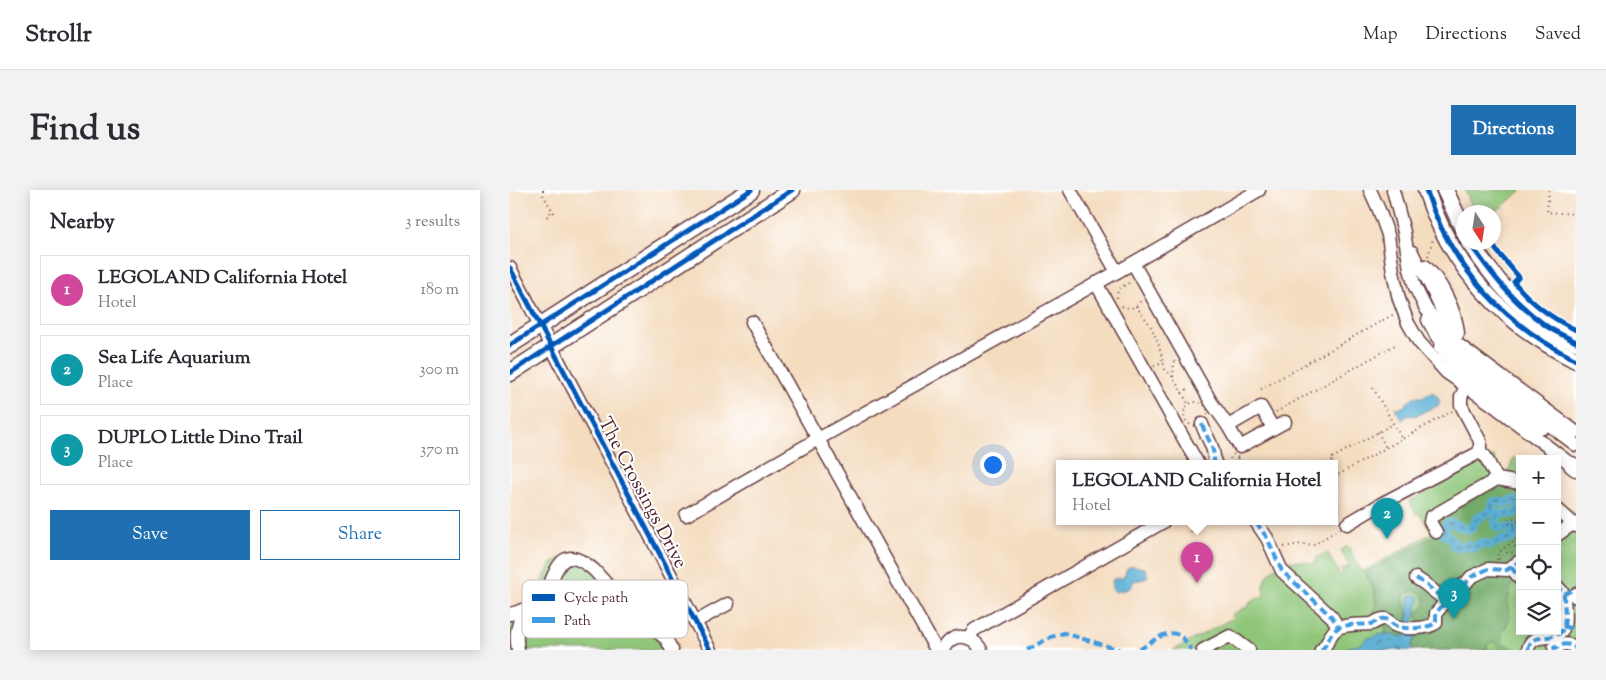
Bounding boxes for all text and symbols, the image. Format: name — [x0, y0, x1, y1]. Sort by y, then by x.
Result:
text: Strollr — [25, 18, 92, 52]
text: Map — [1363, 22, 1398, 48]
text: Directions — [1426, 22, 1507, 48]
text: Saved — [1535, 22, 1581, 48]
text: Find us — [30, 105, 140, 156]
button: Directions — [1451, 105, 1576, 155]
north arrow — [1456, 205, 1501, 250]
text: Nearby — [50, 208, 115, 238]
text: 3 results — [405, 211, 460, 234]
text: LEGOLAND California Hotel — [98, 265, 347, 292]
text: 1 — [64, 279, 70, 302]
text: 180 m — [420, 279, 459, 302]
text: Hotel — [98, 292, 137, 315]
text: Sea Life Aquarium — [98, 345, 250, 372]
text: 2 — [63, 359, 71, 382]
text: 300 m — [419, 359, 459, 382]
text: Place — [98, 372, 133, 395]
street label: The Crossings Drive — [591, 413, 693, 574]
text: DUPLO Little Dino Trail — [98, 425, 303, 452]
text: 3 — [64, 439, 70, 462]
text: 370 m — [420, 439, 459, 462]
text: Place — [98, 452, 133, 475]
your location — [980, 452, 1006, 478]
map controls — [1516, 455, 1561, 635]
button: + — [1516, 455, 1561, 500]
popup — [1056, 460, 1338, 525]
text: LEGOLAND California Hotel — [1072, 468, 1322, 495]
text: Hotel — [1072, 495, 1111, 518]
pin: 2 — [1371, 498, 1403, 539]
button: − — [1516, 500, 1561, 545]
button: Save — [50, 510, 250, 560]
button: Share — [260, 510, 460, 560]
pin: 1 — [1181, 542, 1213, 583]
button: locate — [1516, 545, 1561, 590]
pin: 3 — [1438, 578, 1470, 619]
legend — [522, 580, 688, 638]
text: Cycle path — [564, 589, 628, 609]
button: layers — [1516, 590, 1561, 635]
text: Path — [564, 612, 591, 632]

